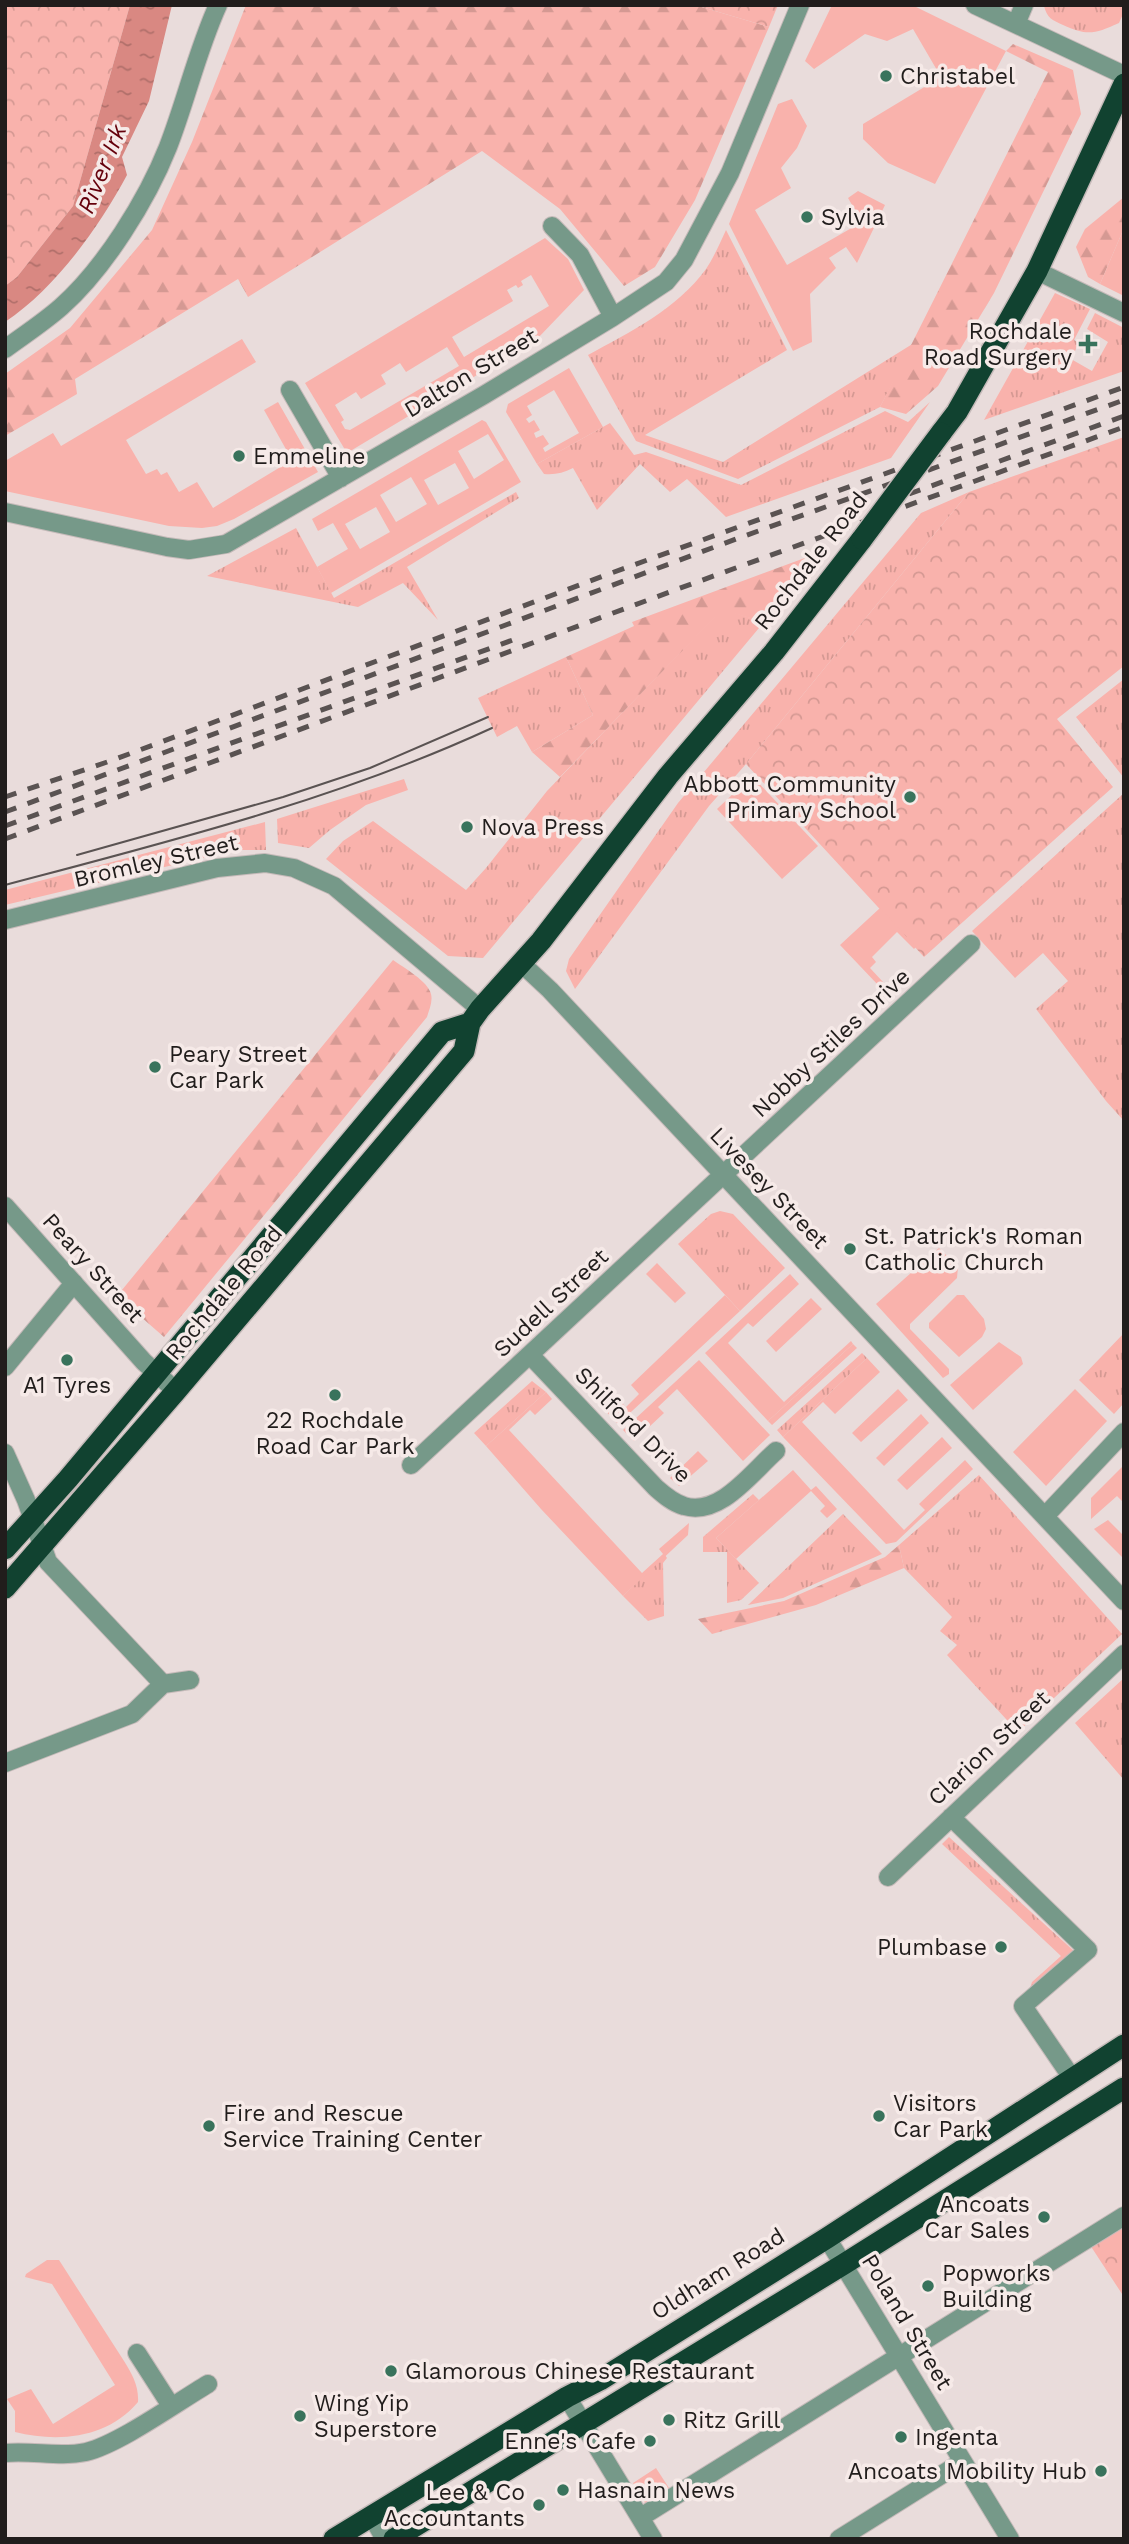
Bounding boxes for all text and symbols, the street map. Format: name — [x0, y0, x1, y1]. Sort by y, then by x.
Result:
place label: Christabel — [900, 63, 1015, 90]
marker: Christabel — [878, 68, 894, 84]
water label: River Irk — [72, 120, 133, 218]
place label: Sylvia — [821, 204, 885, 231]
marker: Sylvia — [799, 209, 815, 225]
place label: Rochdale Road Surgery — [924, 318, 1072, 371]
street label: Dalton Street — [399, 322, 543, 423]
marker: Rochdale Road Surgery — [1078, 334, 1098, 354]
place label: Emmeline — [253, 443, 365, 470]
marker: Emmeline — [231, 448, 247, 464]
street label: Rochdale Road — [749, 487, 873, 635]
place label: Abbott Community Primary School — [683, 771, 896, 824]
marker: Abbott Community Primary School — [902, 789, 918, 805]
place label: Nova Press — [481, 814, 604, 841]
marker: Nova Press — [459, 819, 475, 835]
street label: Bromley Street — [71, 829, 241, 893]
street label: Nobby Stiles Drive — [746, 963, 916, 1123]
place label: Peary Street Car Park — [169, 1041, 307, 1094]
marker: Peary Street Car Park — [147, 1059, 163, 1075]
street label: Livesey Street — [704, 1122, 834, 1255]
street label: Peary Street — [37, 1208, 149, 1329]
street label: Rochdale Road — [160, 1220, 288, 1366]
place label: St. Patrick's Roman Catholic Church — [864, 1223, 1083, 1276]
marker: St. Patrick's Roman Catholic Church — [842, 1241, 858, 1257]
street label: Sudell Street — [488, 1243, 614, 1363]
marker: A1 Tyres — [59, 1352, 75, 1368]
street label: Shilford Drive — [569, 1361, 697, 1489]
place label: A1 Tyres — [23, 1372, 111, 1399]
marker: 22 Rochdale Road Car Park — [327, 1387, 343, 1403]
place label: 22 Rochdale Road Car Park — [256, 1407, 414, 1460]
street label: Clarion Street — [923, 1685, 1056, 1811]
place label: Plumbase — [877, 1934, 987, 1961]
marker: Plumbase — [993, 1939, 1009, 1955]
place label: Visitors Car Park — [893, 2090, 988, 2143]
place label: Fire and Rescue Service Training Center — [223, 2100, 482, 2153]
marker: Visitors Car Park — [871, 2108, 887, 2124]
marker: Fire and Rescue Service Training Center — [201, 2118, 217, 2134]
place label: Ancoats Car Sales — [925, 2191, 1030, 2244]
marker: Ancoats Car Sales — [1036, 2209, 1052, 2225]
street label: Oldham Road — [646, 2222, 790, 2326]
street label: Poland Street — [856, 2249, 958, 2395]
place label: Popworks Building — [942, 2260, 1051, 2313]
marker: Popworks Building — [920, 2278, 936, 2294]
place label: Glamorous Chinese Restaurant — [405, 2358, 755, 2385]
marker: Glamorous Chinese Restaurant — [383, 2363, 399, 2379]
place label: Wing Yip Superstore — [314, 2390, 437, 2443]
place label: Ritz Grill — [683, 2407, 780, 2434]
marker: Wing Yip Superstore — [292, 2408, 308, 2424]
marker: Ritz Grill — [661, 2412, 677, 2428]
place label: Ingenta — [915, 2424, 998, 2451]
place label: Enne's Cafe — [504, 2428, 636, 2455]
marker: Ingenta — [893, 2429, 909, 2445]
marker: Enne's Cafe — [642, 2433, 658, 2449]
place label: Ancoats Mobility Hub — [848, 2458, 1087, 2485]
marker: Ancoats Mobility Hub — [1093, 2463, 1109, 2479]
place label: Hasnain News — [577, 2477, 735, 2504]
place label: Lee & Co Accountants — [384, 2479, 525, 2532]
marker: Hasnain News — [555, 2482, 571, 2498]
marker: Lee & Co Accountants — [531, 2497, 547, 2513]

